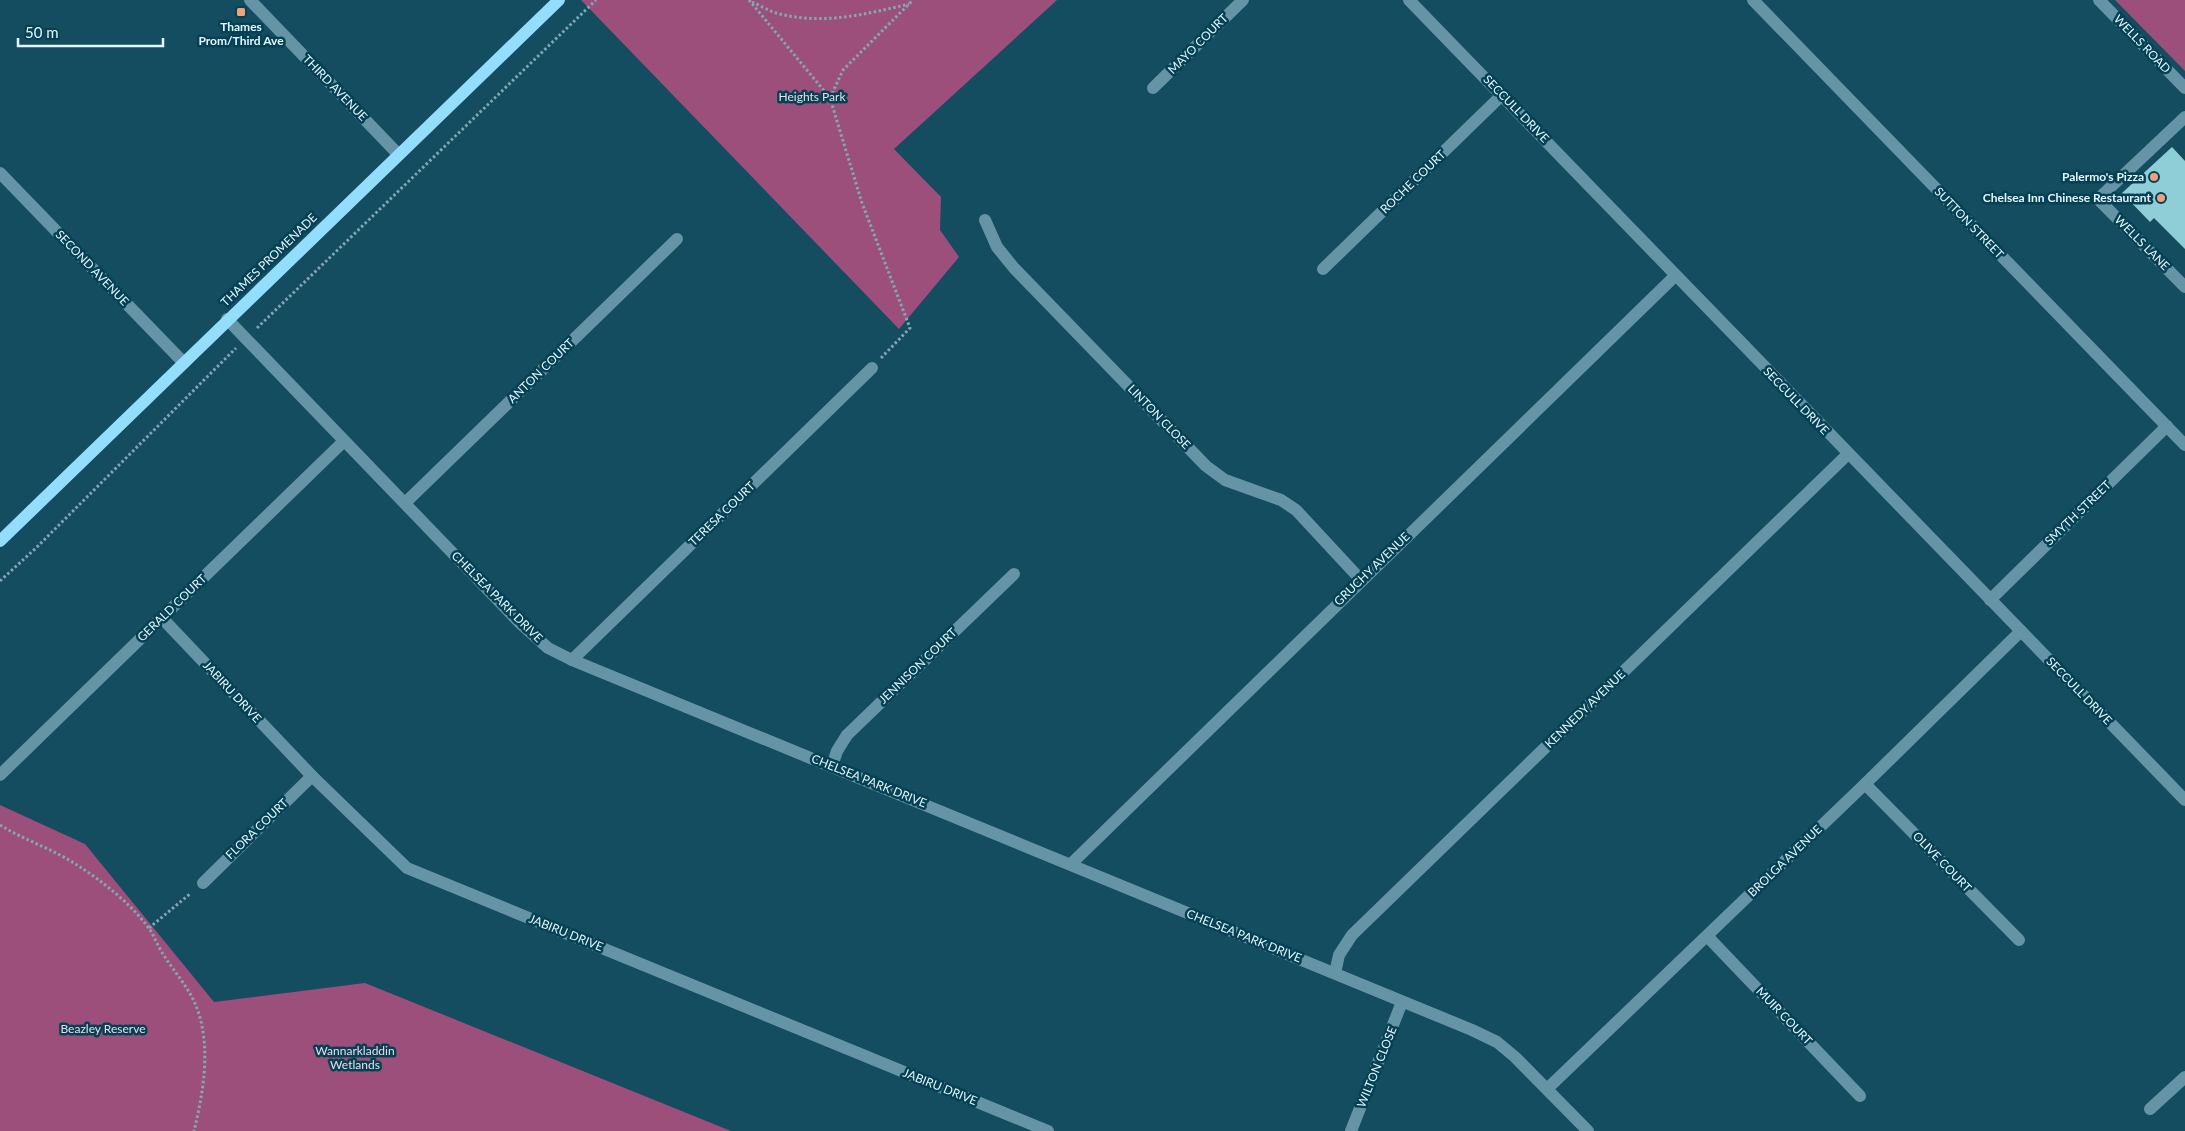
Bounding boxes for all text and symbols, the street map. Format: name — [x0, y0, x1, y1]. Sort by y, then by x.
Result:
marker: Thames Prom/Third Ave — [235, 6, 247, 18]
street label: MAYO COURT — [1165, 11, 1231, 77]
street label: WELLS ROAD — [2111, 11, 2174, 76]
scale bar — [18, 15, 162, 47]
place label: Thames Prom/Third Ave — [198, 19, 284, 48]
text: 50 m — [25, 23, 59, 41]
street label: THIRD AVENUE — [300, 51, 371, 124]
street label: SECCULL DRIVE — [1480, 72, 1552, 146]
park label: Heights Park — [778, 89, 846, 104]
street label: ROCHE COURT — [1377, 147, 1448, 216]
place label: Palermo's Pizza — [2062, 169, 2144, 184]
marker: Palermo's Pizza — [2148, 171, 2160, 183]
street label: SUTTON STREET — [1932, 184, 2007, 261]
place label: Chelsea Inn Chinese Restaurant — [1983, 190, 2152, 205]
marker: Chelsea Inn Chinese Restaurant — [2155, 192, 2167, 204]
street label: THAMES PROMENADE — [218, 210, 320, 309]
street label: WELLS LANE — [2112, 212, 2173, 273]
street label: SECOND AVENUE — [53, 227, 132, 309]
street label: ANTON COURT — [504, 335, 577, 406]
street label: SECCULL DRIVE — [1760, 364, 1832, 438]
street label: LINTON CLOSE — [1125, 381, 1194, 452]
street label: SMYTH STREET — [2041, 477, 2114, 548]
street label: TERESA COURT — [685, 478, 758, 549]
street label: GRUCHY AVENUE — [1331, 529, 1413, 609]
street label: CHELSEA PARK DRIVE — [449, 548, 546, 645]
street label: GERALD COURT — [134, 571, 209, 644]
street label: JENNISON COURT — [876, 625, 960, 707]
street label: SECCULL DRIVE — [2043, 654, 2115, 728]
street label: JABIRU DRIVE — [200, 658, 265, 726]
street label: KENNEDY AVENUE — [1541, 666, 1628, 751]
street label: CHELSEA PARK DRIVE — [809, 751, 929, 811]
street label: FLORA COURT — [222, 795, 291, 862]
street label: BROLGA AVENUE — [1745, 821, 1825, 900]
street label: OLIVE COURT — [1910, 828, 1975, 895]
street label: CHELSEA PARK DRIVE — [1184, 906, 1304, 966]
street label: JABIRU DRIVE — [527, 911, 606, 954]
street label: MUIR COURT — [1753, 984, 1816, 1048]
park label: Beazley Reserve — [60, 1021, 146, 1036]
street label: WILTON CLOSE — [1353, 1024, 1400, 1110]
park label: Wannarkladdin Wetlands — [315, 1043, 395, 1072]
street label: JABIRU DRIVE — [901, 1065, 980, 1108]

